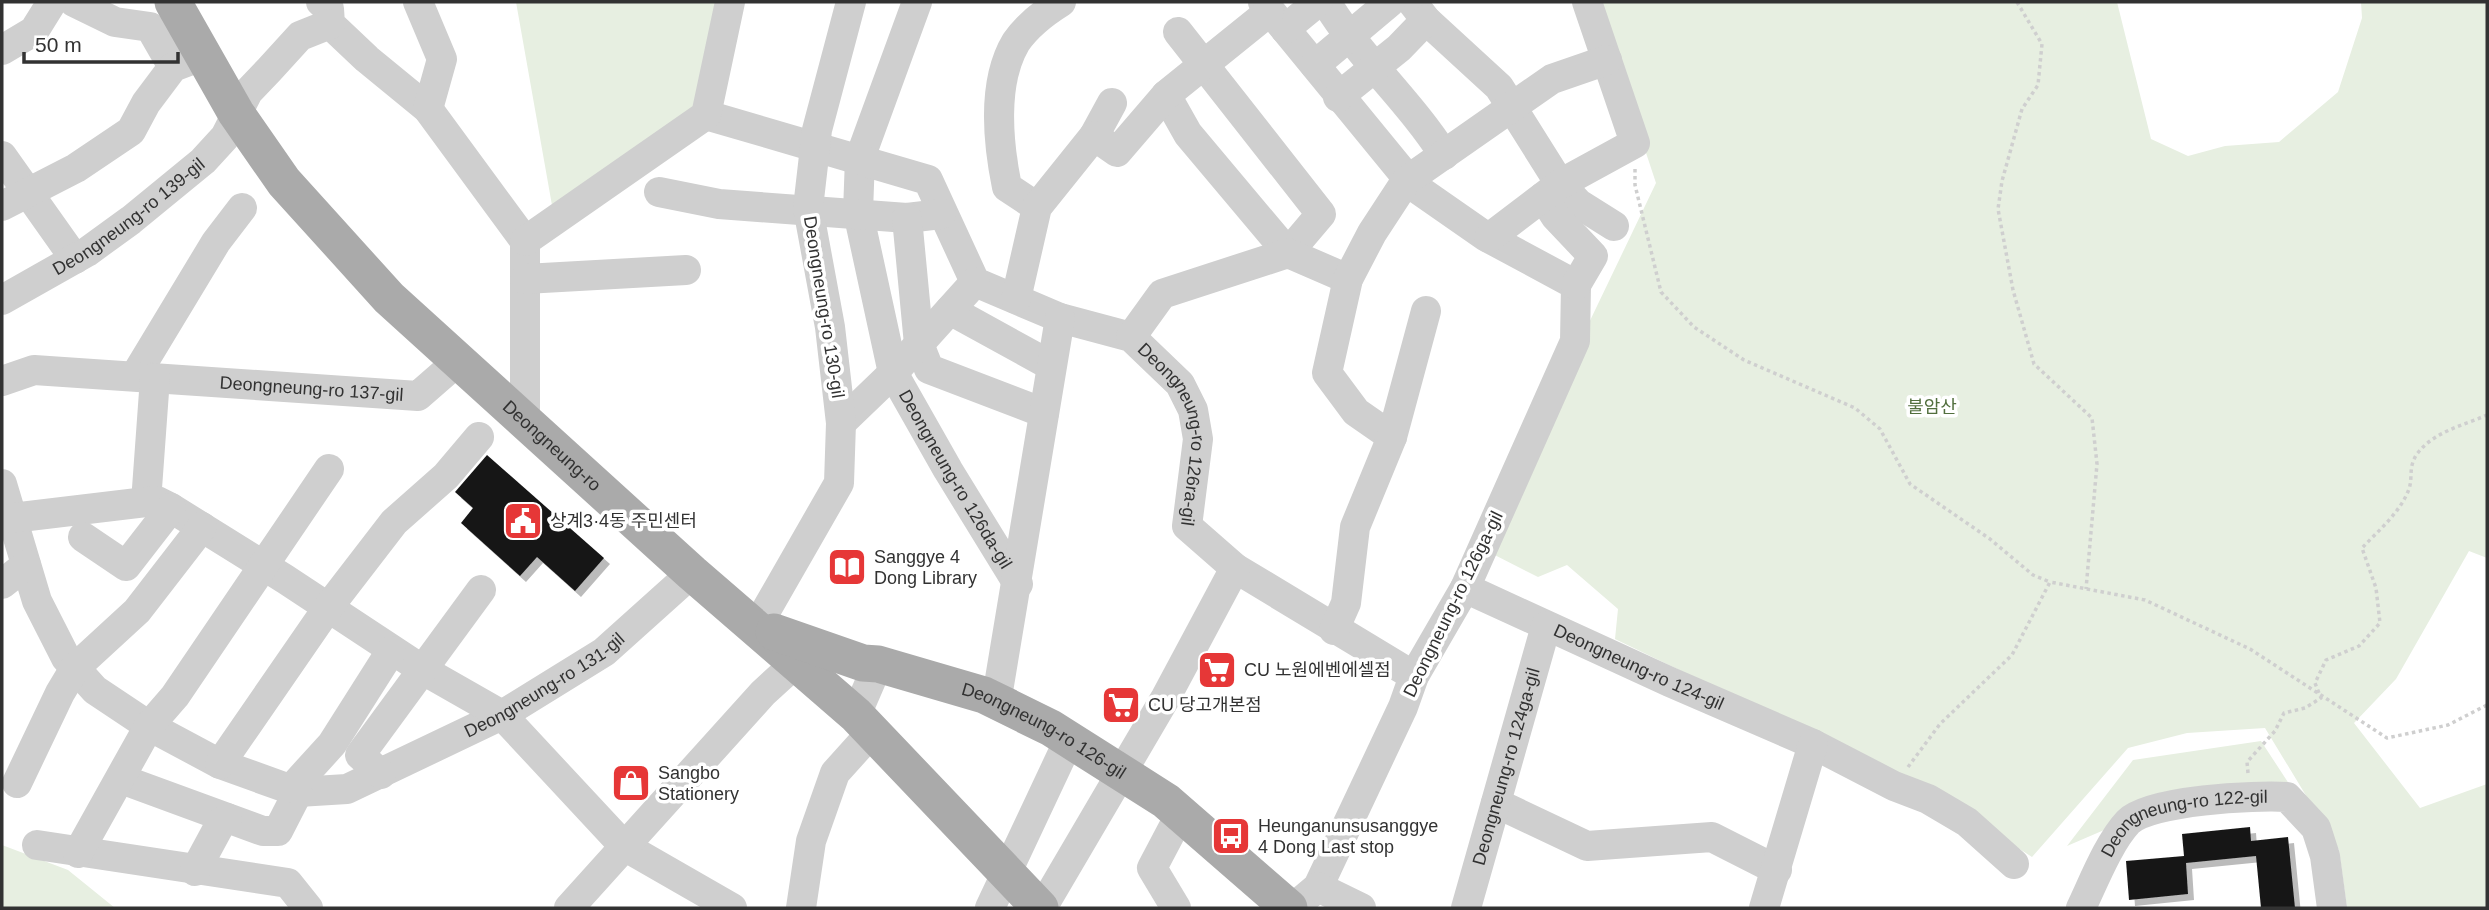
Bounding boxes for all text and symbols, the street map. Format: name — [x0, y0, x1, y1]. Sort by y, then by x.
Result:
scale bar — [24, 21, 178, 65]
text: 50 m — [35, 33, 82, 56]
street label: Deongneung-ro 139-gil — [49, 154, 209, 279]
street label: Deongneung-ro 130-gil — [800, 214, 848, 400]
street label: Deongneung-ro 126ra-gil — [1134, 339, 1208, 527]
street label: Deongneung-ro 137-gil — [219, 373, 404, 405]
street label: Deongneung-ro 126da-gil — [895, 386, 1016, 572]
street label: Deongneung-ro — [499, 396, 605, 495]
park label: 불암산 — [1907, 397, 1957, 417]
public building icon: 상계3·4동 주민센터 — [502, 500, 544, 542]
street label: Deongneung-ro 126ga-gil — [1399, 508, 1507, 700]
place label: 상계3·4동 주민센터 — [550, 511, 697, 531]
library icon: Sanggye 4 Dong Library — [826, 546, 868, 588]
place label: Sanggye 4 Dong Library — [874, 547, 977, 588]
street label: Deongneung-ro 124-gil — [1551, 620, 1727, 714]
street label: Deongneung-ro 131-gil — [461, 629, 628, 741]
supermarket icon: CU 노원에벤에셀점 — [1196, 649, 1238, 691]
place label: CU 노원에벤에셀점 — [1244, 660, 1391, 680]
street label: Deongneung-ro 124ga-gil — [1469, 666, 1544, 868]
street label: Deongneung-ro 126-gil — [959, 679, 1130, 783]
supermarket icon: CU 당고개본점 — [1100, 684, 1142, 726]
place label: CU 당고개본점 — [1148, 695, 1262, 715]
shop icon: Sangbo Stationery — [610, 762, 652, 804]
place label: Sangbo Stationery — [658, 763, 739, 804]
street label: Deongneung-ro 122-gil — [2097, 787, 2268, 860]
bus stop icon: Heunganunsusanggye 4 Dong Last stop — [1210, 815, 1252, 857]
place label: Heunganunsusanggye 4 Dong Last stop — [1258, 816, 1438, 857]

